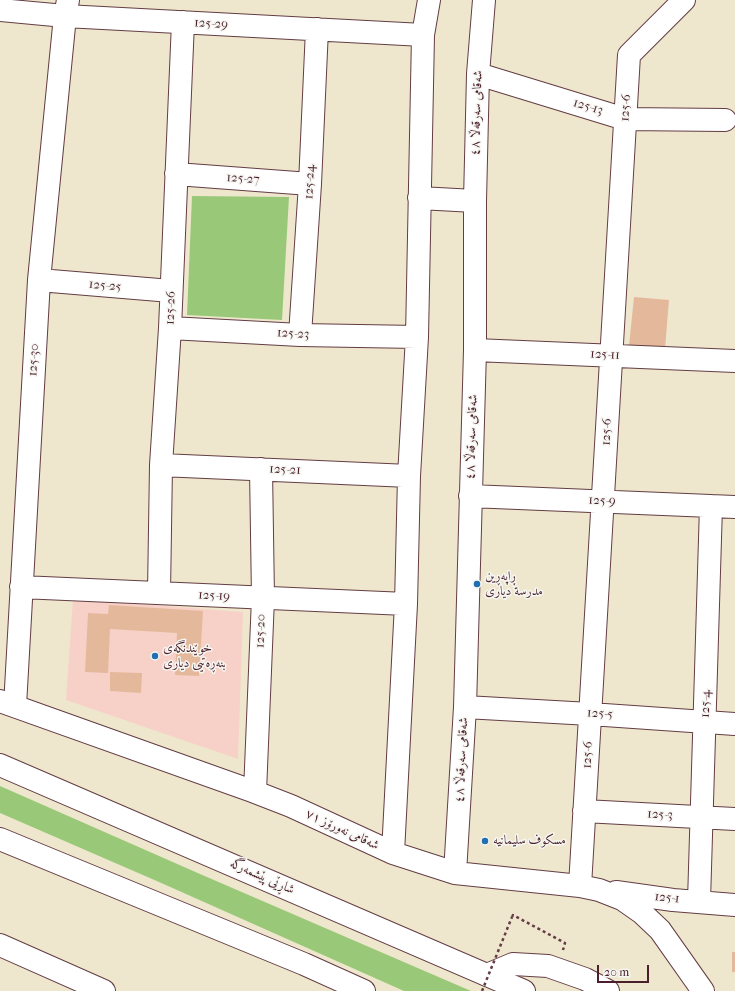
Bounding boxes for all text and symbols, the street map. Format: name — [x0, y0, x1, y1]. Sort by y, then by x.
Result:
street label: 125-29 — [194, 15, 228, 33]
street label: شەقامی سەرقەڵا ٤٨ — [468, 70, 486, 156]
street label: 125-6 — [617, 94, 635, 122]
street label: 125-13 — [571, 95, 605, 119]
street label: 125-24 — [301, 164, 319, 200]
street label: 125-27 — [226, 170, 260, 188]
street label: 125-25 — [88, 277, 122, 295]
street label: 125-26 — [163, 291, 179, 325]
street label: 125-23 — [276, 325, 310, 343]
street label: 125-30 — [25, 343, 43, 377]
street label: 125-11 — [590, 346, 620, 364]
street label: شەقامی سەرقەڵا ٤٨ — [463, 394, 481, 480]
street label: 125-6 — [598, 418, 616, 446]
street label: 125-21 — [269, 461, 301, 479]
street label: 125-9 — [588, 493, 616, 509]
place label: ڕاپەڕین مدرسة ديارى — [485, 569, 543, 600]
marker: ڕاپەڕین مدرسة ديارى — [472, 579, 482, 589]
street label: 125-19 — [198, 587, 230, 605]
street label: 125-20 — [253, 614, 269, 648]
place label: خوێندنگەی بنەڕەتیی دیاری — [163, 641, 226, 672]
marker: خوێندنگەی بنەڕەتیی دیاری — [150, 651, 160, 661]
street label: 125-4 — [698, 690, 714, 718]
street label: 125-5 — [587, 705, 613, 723]
street label: شەقامی سەرقەڵا ٤٨ — [452, 717, 472, 803]
street label: 125-6 — [579, 741, 597, 769]
street label: شەقامی نەورۆز ٧١ — [303, 806, 381, 854]
street label: 125-3 — [647, 807, 673, 823]
place label: مسكوف سليمانيه — [493, 833, 566, 849]
marker: مسكوف سليمانيه — [480, 836, 490, 846]
street label: شاڕێی پێشمەرگە — [227, 856, 297, 898]
street label: 125-1 — [654, 889, 680, 907]
scale bar — [599, 957, 651, 983]
text: 20 m — [604, 965, 629, 979]

